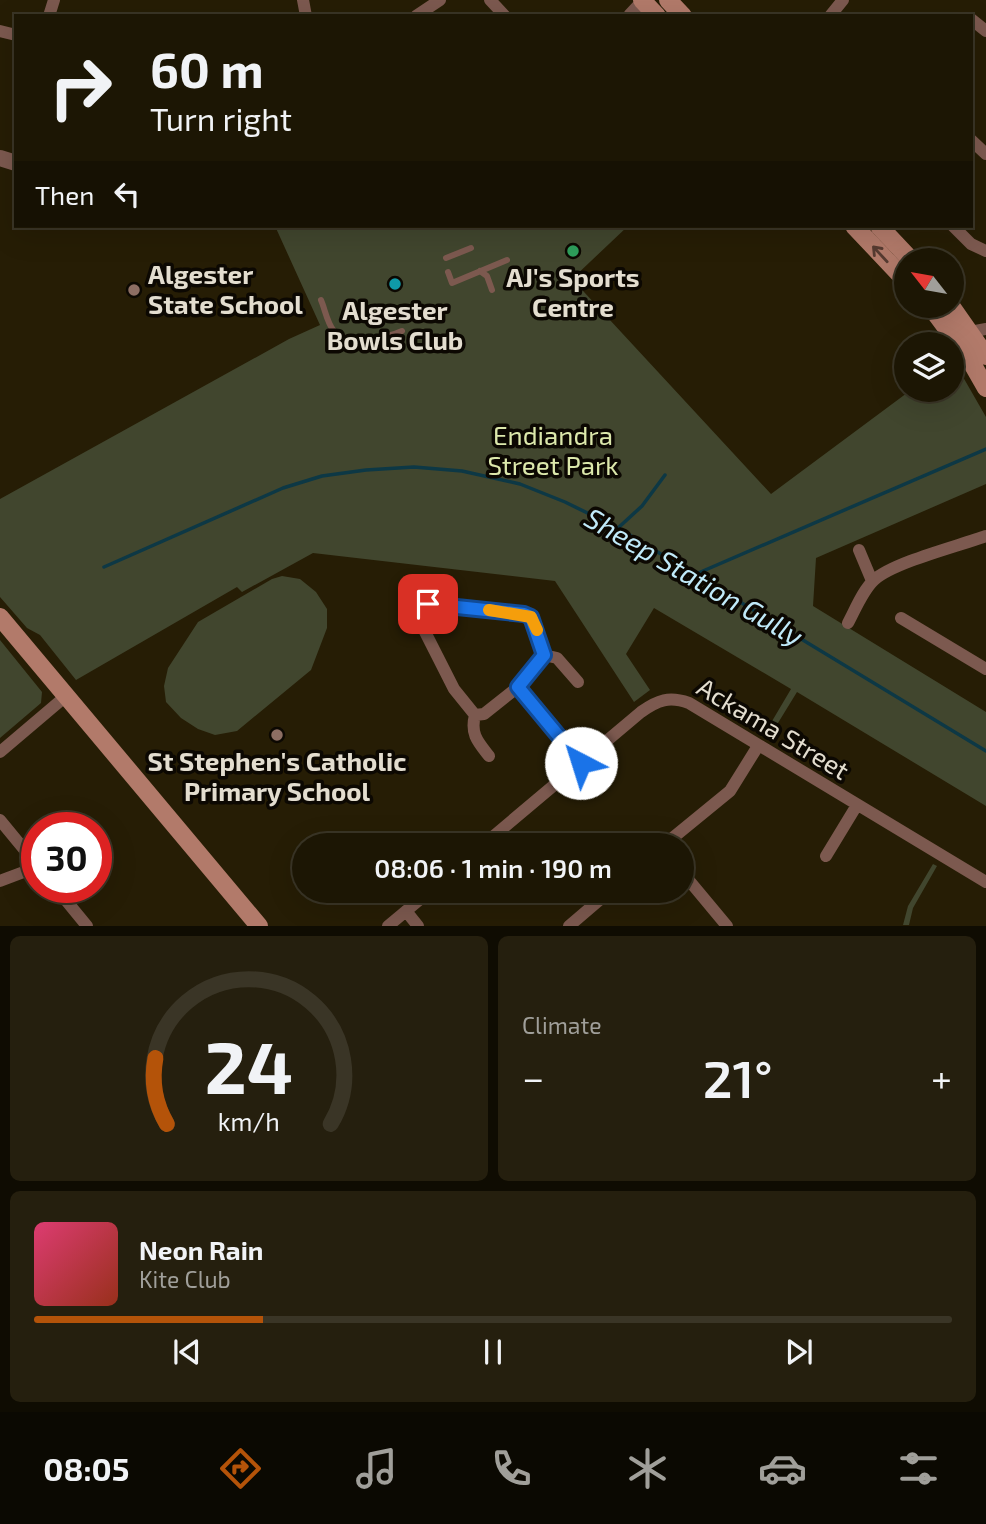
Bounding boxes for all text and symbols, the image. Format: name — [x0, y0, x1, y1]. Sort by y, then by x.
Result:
text: 60 m — [150, 39, 264, 98]
icon: right — [35, 42, 126, 133]
text: Turn right — [150, 99, 292, 137]
icon: left — [108, 175, 146, 213]
text: Then — [35, 179, 94, 210]
marker: AJ's Sports Centre — [565, 243, 581, 259]
one-way arrow — [871, 246, 888, 263]
north arrow — [894, 248, 964, 318]
map controls — [894, 248, 964, 402]
place label: Algester State School — [148, 258, 303, 319]
place label: AJ's Sports Centre — [506, 261, 640, 322]
marker: Algester Bowls Club — [387, 276, 403, 292]
marker: Algester State School — [126, 282, 142, 298]
place label: Algester Bowls Club — [327, 294, 463, 355]
button: layers — [894, 332, 964, 402]
park label: Endiandra Street Park — [487, 419, 619, 480]
water label: Sheep Station Gully — [579, 500, 810, 652]
pin — [398, 574, 458, 634]
icon: arrive — [409, 585, 447, 623]
street label: Ackama Street — [692, 670, 855, 785]
position arrow — [544, 726, 618, 800]
marker: St Stephen's Catholic Primary School — [269, 727, 285, 743]
place label: St Stephen's Catholic Primary School — [148, 745, 406, 807]
speed limit sign: 30 — [21, 812, 112, 903]
text: 08:06 · 1 min · 190 m — [374, 852, 612, 883]
text: Climate — [522, 1011, 602, 1039]
text: 24 — [205, 1022, 293, 1110]
text: 21° — [703, 1046, 773, 1108]
text: − — [522, 1054, 544, 1100]
text: + — [931, 1054, 952, 1100]
text: km/h — [218, 1106, 280, 1136]
text: Neon Rain — [139, 1234, 263, 1265]
text: Kite Club — [139, 1265, 231, 1293]
icon: previous — [168, 1333, 206, 1371]
icon: pause — [474, 1333, 512, 1371]
icon: next — [780, 1333, 818, 1371]
icon: directions — [216, 1444, 265, 1493]
icon: music — [352, 1444, 401, 1493]
icon: phone — [487, 1444, 536, 1493]
icon: climate — [623, 1444, 672, 1493]
icon: car — [758, 1444, 807, 1493]
icon: filters — [894, 1444, 943, 1493]
text: 08:05 — [43, 1449, 129, 1487]

